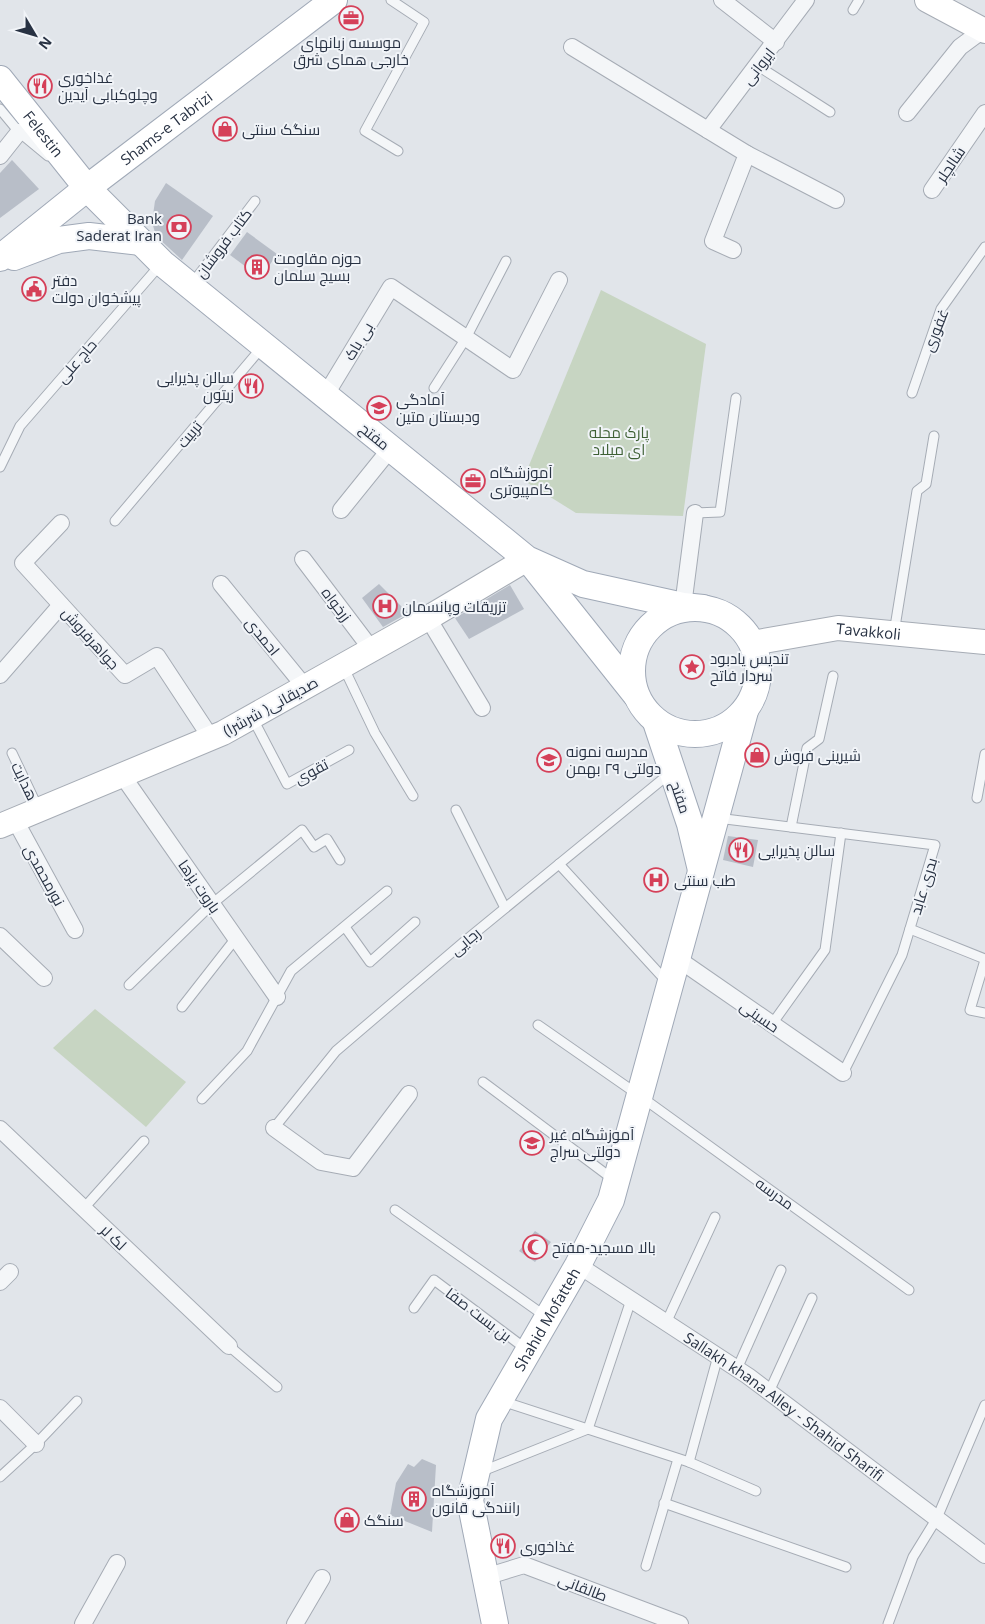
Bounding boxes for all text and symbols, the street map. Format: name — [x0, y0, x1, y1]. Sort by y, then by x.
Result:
office icon: موسسه زبانهای خارجی همای شرق — [338, 5, 364, 31]
north arrow — [10, 10, 60, 60]
place label: موسسه زبانهای خارجی همای شرق — [293, 32, 409, 70]
text: N — [35, 33, 57, 54]
street label: ایروانی — [737, 43, 780, 89]
place label: غذاخوری وچلوکبابی آیدین — [58, 67, 158, 105]
restaurant icon: غذاخوری وچلوکبابی آیدین — [27, 73, 53, 99]
street label: Shams-e Tabrizi — [116, 86, 216, 169]
street label: Felestin — [19, 106, 68, 161]
shop icon: سنگک سنتی — [212, 116, 238, 142]
place label: سنگک سنتی — [242, 119, 320, 140]
street label: شالچلر — [930, 142, 970, 187]
street label: کتاب فروشان — [190, 204, 257, 283]
place label: Bank Saderat Iran — [76, 208, 162, 245]
bank icon: Bank Saderat Iran — [166, 214, 192, 240]
place label: حوزه مقاومت بسیج سلمان — [274, 248, 361, 287]
building icon: حوزه مقاومت بسیج سلمان — [244, 254, 270, 280]
place label: دفتر پیشخوان دولت — [51, 270, 141, 308]
public building icon: دفتر پیشخوان دولت — [21, 276, 47, 302]
street label: غفوری — [917, 306, 954, 355]
street label: بی باک — [339, 318, 378, 364]
street label: حاج علی — [51, 335, 102, 389]
place label: سالن پذیرایی زیتون — [157, 367, 234, 405]
restaurant icon: سالن پذیرایی زیتون — [238, 373, 264, 399]
place label: آمادگی ودبستان متین — [396, 389, 480, 427]
school or university icon: آمادگی ودبستان متین — [366, 395, 392, 421]
street label: تربیت — [172, 416, 206, 452]
street label: مفتح — [355, 418, 394, 456]
park label: پارک محله ای میلاد — [589, 422, 649, 460]
place label: آموزشگاه کامپیوتری — [490, 462, 553, 500]
office icon: آموزشگاه کامپیوتری — [460, 468, 486, 494]
street label: زرخواه — [318, 583, 356, 625]
hospital icon: تزریقات وپانسمان — [372, 593, 398, 619]
place label: تزریقات وپانسمان — [402, 596, 506, 617]
street label: جواهرفروش — [57, 603, 124, 674]
street label: احمدی — [241, 613, 285, 660]
street label: Tavakkoli — [835, 618, 902, 644]
place label: تندیس یادبود سردار فاتح — [710, 648, 789, 687]
place icon: تندیس یادبود سردار فاتح — [679, 654, 705, 680]
street label: (شرشرا )صدیقانی — [219, 672, 322, 741]
place label: مدرسه نمونه دولتی ۲۹ بهمن — [566, 741, 661, 779]
shop icon: شیرینی فروش — [744, 742, 770, 768]
place label: شیرینی فروش — [774, 745, 861, 766]
school or university icon: مدرسه نمونه دولتی ۲۹ بهمن — [536, 747, 562, 773]
street label: تقوی — [291, 754, 332, 789]
street label: هدایت — [7, 759, 43, 803]
street label: مفتح — [664, 778, 696, 817]
restaurant icon: سالن پذیرایی — [728, 837, 754, 863]
place label: سالن پذیرایی — [758, 840, 835, 861]
street label: نورمحمدی — [19, 841, 70, 910]
street label: باروت پزها — [173, 855, 226, 917]
street label: بدری عابد — [905, 855, 942, 917]
hospital icon: طب سنتی — [643, 867, 669, 893]
place label: طب سنتی — [674, 870, 736, 891]
street label: رجایی — [446, 922, 485, 960]
street label: حسینی — [736, 995, 783, 1037]
place label: آموزشگاه غیر دولتی سراج — [549, 1124, 634, 1163]
school or university icon: آموزشگاه غیر دولتی سراج — [519, 1130, 545, 1156]
street label: مدرسه — [752, 1172, 798, 1214]
street label: لک لر — [96, 1219, 131, 1254]
mosque icon: بالا مسجید-مفتح — [522, 1234, 548, 1260]
place label: بالا مسجید-مفتح — [552, 1237, 656, 1259]
street label: Shahid Mofatteh — [509, 1264, 584, 1374]
street label: بن بست صفا — [441, 1283, 516, 1346]
street label: Sallakh khana Alley - Shahid Sharifi — [680, 1327, 888, 1485]
place label: آموزشگاه رانندگی قانون — [432, 1480, 520, 1518]
building icon: آموزشگاه رانندگی قانون — [401, 1486, 427, 1512]
shop icon: سنگک — [334, 1507, 360, 1533]
place label: سنگک — [364, 1510, 404, 1530]
restaurant icon: غذاخوری — [490, 1533, 516, 1559]
place label: غذاخوری — [520, 1536, 575, 1557]
street label: طالقانی — [555, 1569, 610, 1606]

